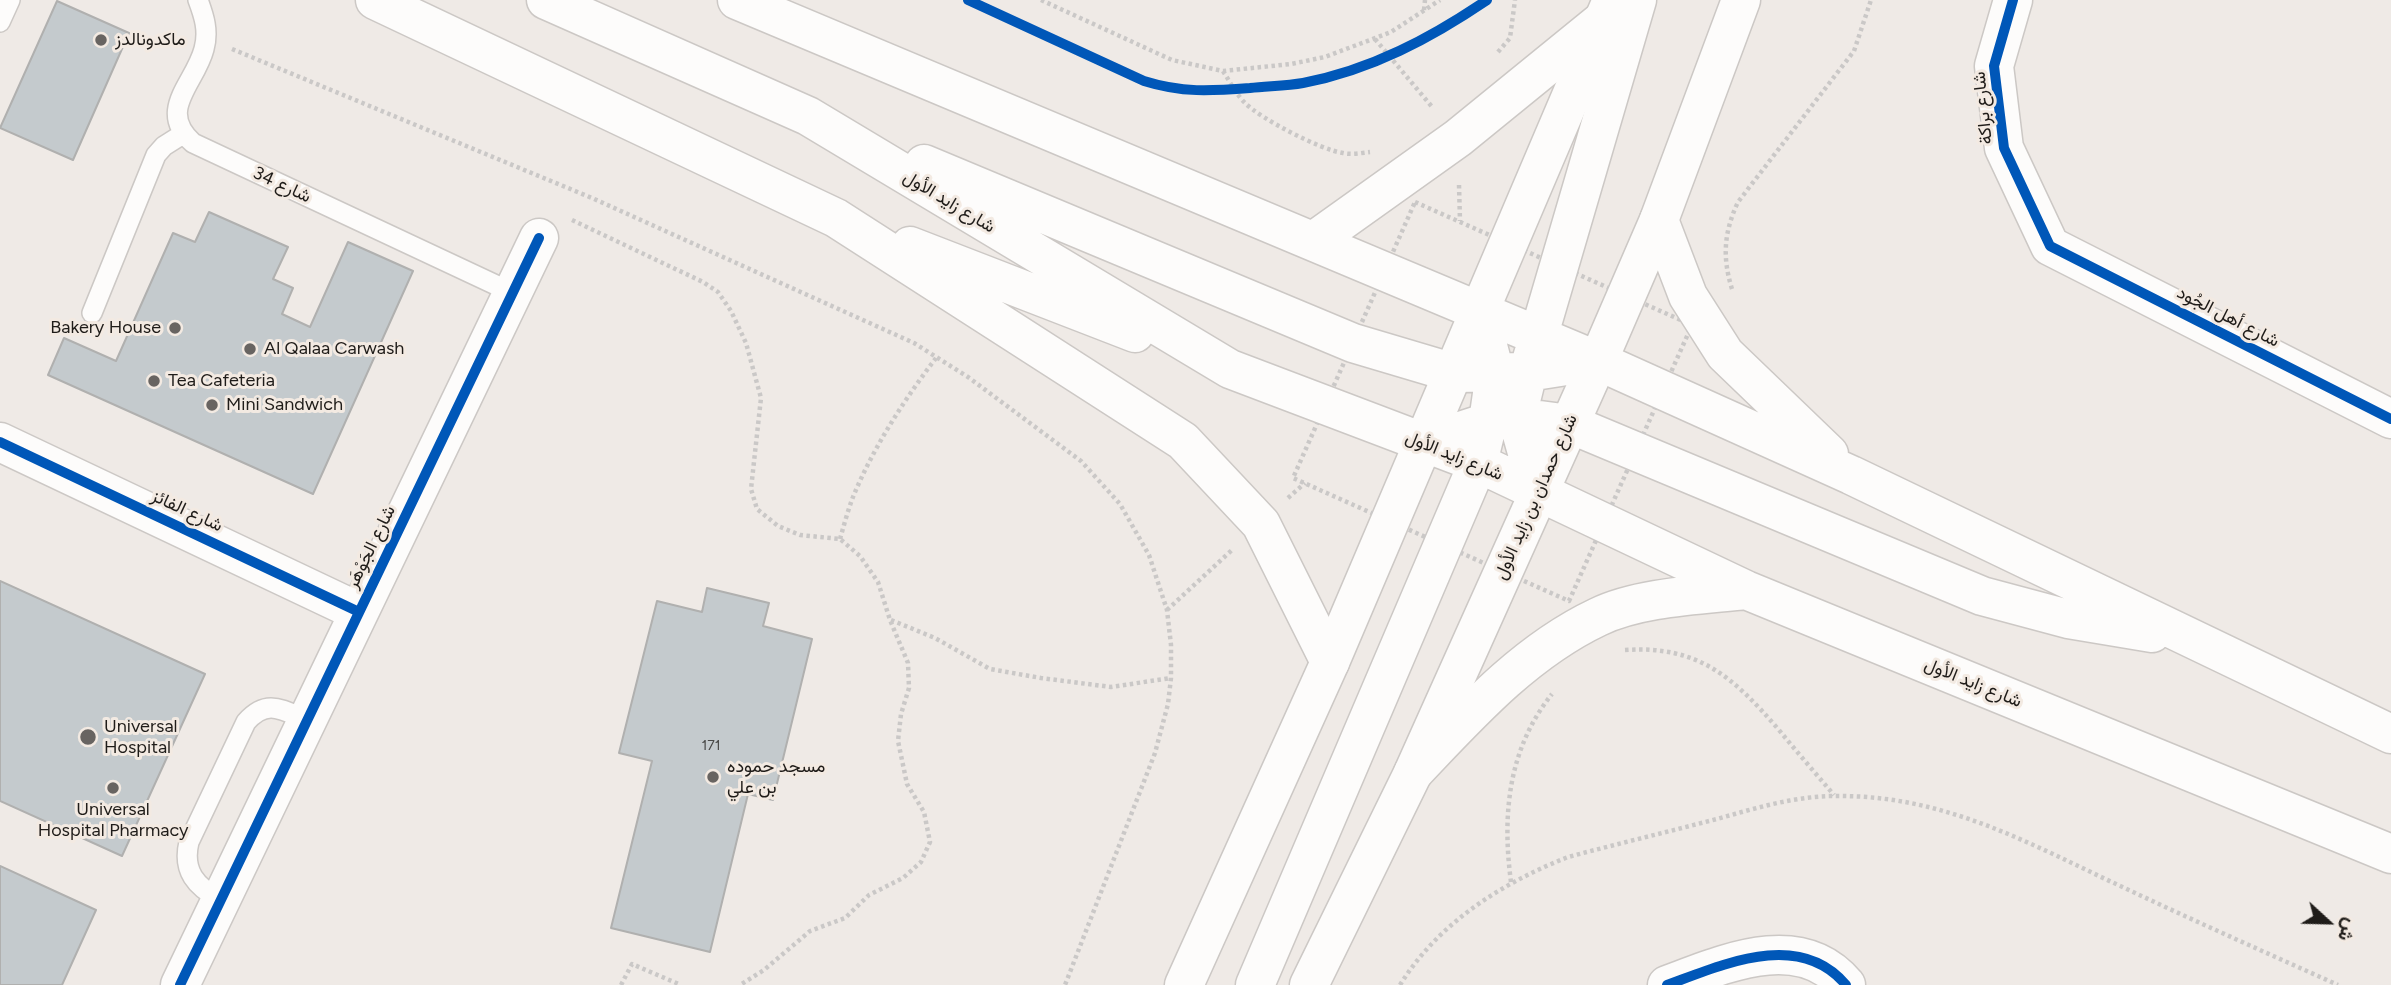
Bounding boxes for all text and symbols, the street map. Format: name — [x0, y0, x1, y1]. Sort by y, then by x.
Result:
place label: ماكدونالدز — [115, 29, 186, 51]
marker: ماكدونالدز — [93, 32, 109, 48]
street label: شارع براكة — [1968, 70, 1998, 146]
street label: شارع 34 — [250, 162, 314, 208]
street label: شارع زايد الأول — [899, 166, 999, 238]
street label: شارع أهل الجُود — [2173, 282, 2283, 352]
place label: Bakery House — [50, 317, 161, 339]
marker: Bakery House — [167, 320, 183, 336]
place label: Al Qalaa Carwash — [264, 338, 404, 360]
marker: Al Qalaa Carwash — [242, 341, 258, 357]
place label: Tea Cafeteria — [168, 370, 275, 392]
marker: Tea Cafeteria — [146, 373, 162, 389]
place label: Mini Sandwich — [226, 394, 343, 416]
marker: Mini Sandwich — [204, 397, 220, 413]
street label: شارع حمدان بن زايد الأول — [1490, 411, 1582, 583]
street label: شارع زايد الأول — [1402, 427, 1506, 485]
street label: شارع الفائز — [148, 485, 226, 537]
street label: شارع الجَوْهَر — [342, 502, 400, 592]
street label: شارع زايد الأول — [1921, 654, 2025, 712]
place label: Universal Hospital — [104, 716, 178, 758]
marker: Universal Hospital — [78, 727, 98, 747]
house number: 171 — [701, 738, 721, 754]
place label: مسجد حموده بن علي — [727, 756, 825, 798]
marker: مسجد حموده بن علي — [705, 769, 721, 785]
marker: Universal Hospital Pharmacy — [105, 780, 121, 796]
place label: Universal Hospital Pharmacy — [38, 799, 188, 842]
north arrow — [2293, 887, 2363, 957]
text: ش — [2333, 915, 2363, 945]

